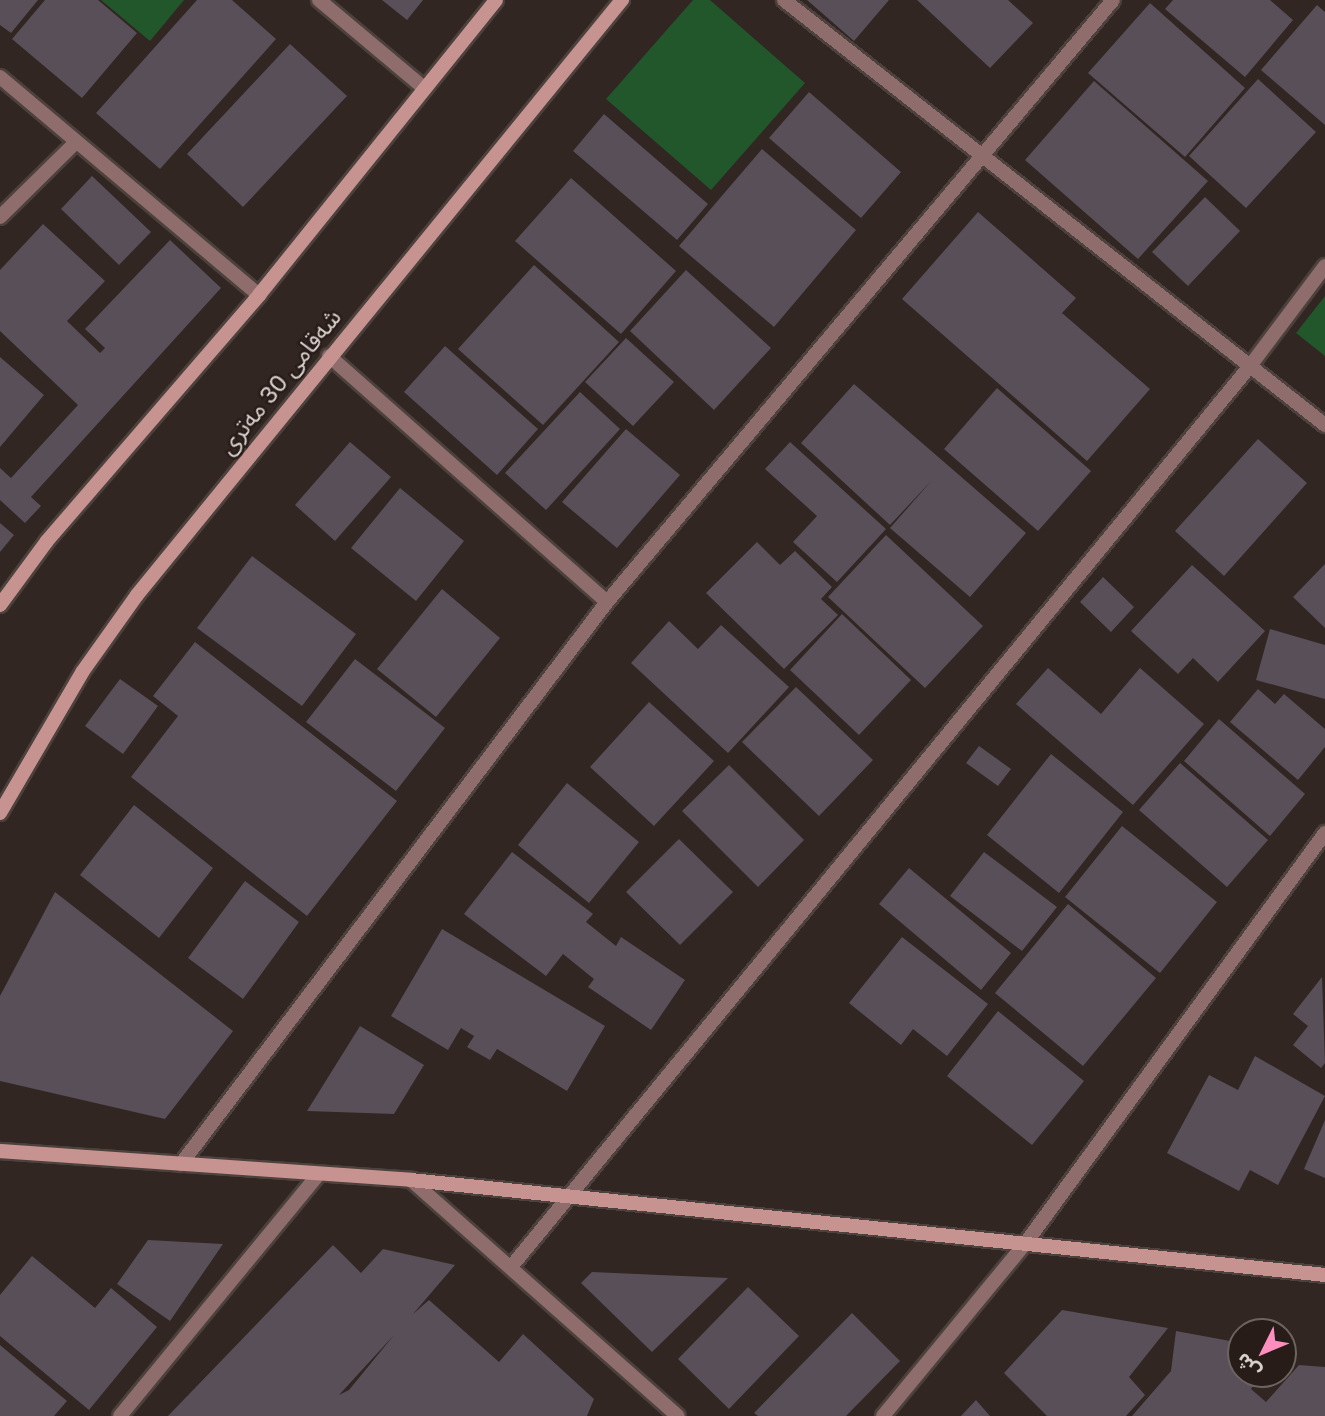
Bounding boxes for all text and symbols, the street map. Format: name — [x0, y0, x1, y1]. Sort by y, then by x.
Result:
street label: شەقامی 30 مەتری — [212, 303, 346, 459]
north arrow — [1227, 1318, 1297, 1388]
text: ش — [1230, 1349, 1265, 1384]

